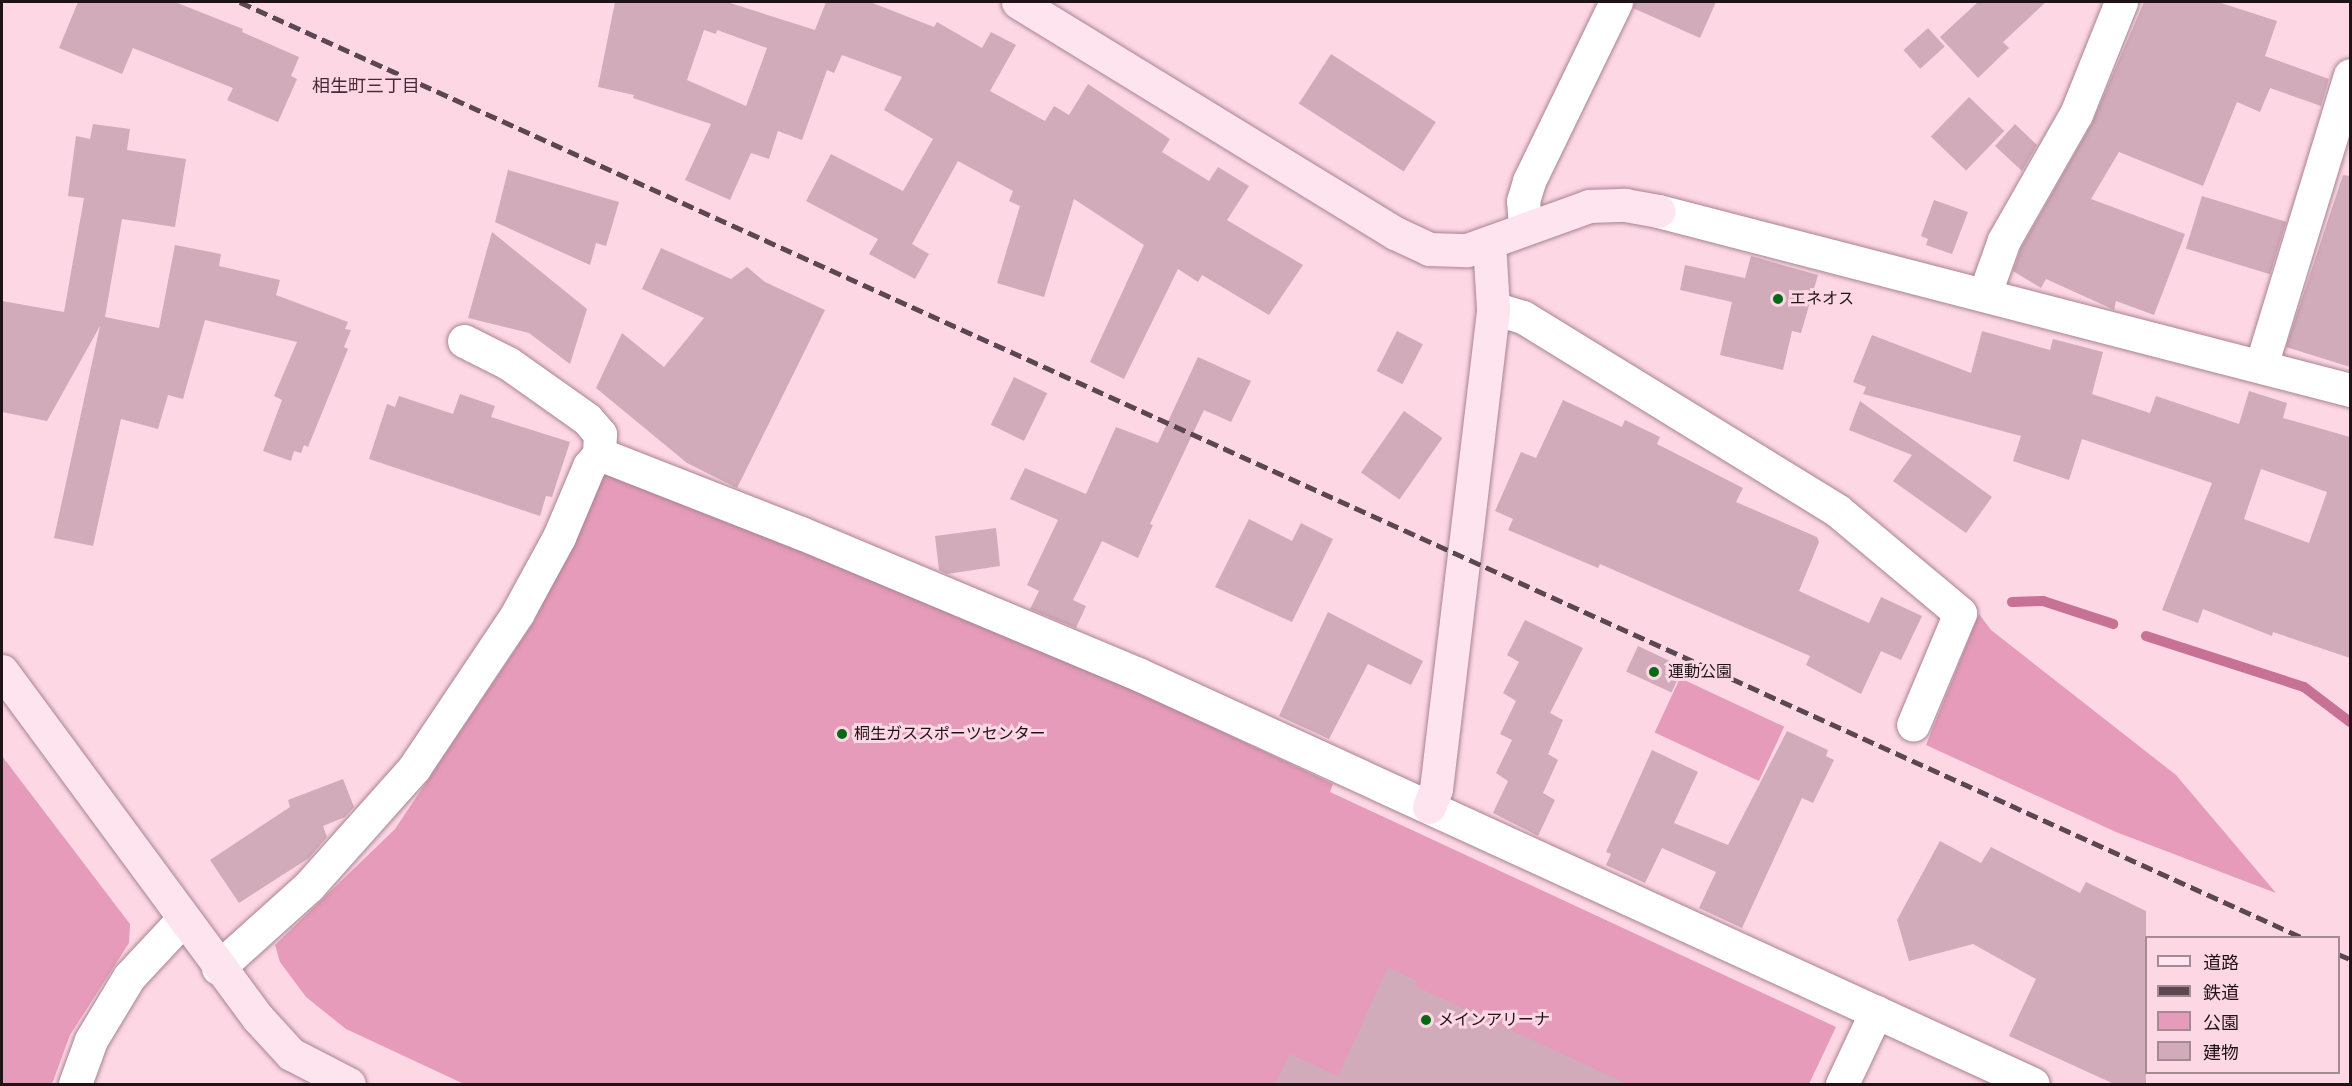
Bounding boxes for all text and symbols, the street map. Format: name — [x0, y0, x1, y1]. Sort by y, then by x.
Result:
district label: 相生町三丁目 — [312, 75, 420, 97]
place label: エネオス — [1790, 289, 1854, 309]
marker: エネオス — [1771, 292, 1785, 306]
place label: 運動公園 — [1668, 662, 1732, 682]
marker: 運動公園 — [1645, 663, 1663, 681]
place label: 桐生ガススポーツセンター — [854, 724, 1046, 744]
marker: 桐生ガススポーツセンター — [835, 727, 849, 741]
legend — [2145, 936, 2340, 1074]
text: 道路 — [2203, 952, 2239, 973]
text: 鉄道 — [2203, 982, 2239, 1003]
place label: メインアリーナ — [1438, 1010, 1550, 1030]
text: 公園 — [2203, 1012, 2239, 1033]
marker: メインアリーナ — [1419, 1013, 1433, 1027]
text: 建物 — [2203, 1042, 2239, 1063]

